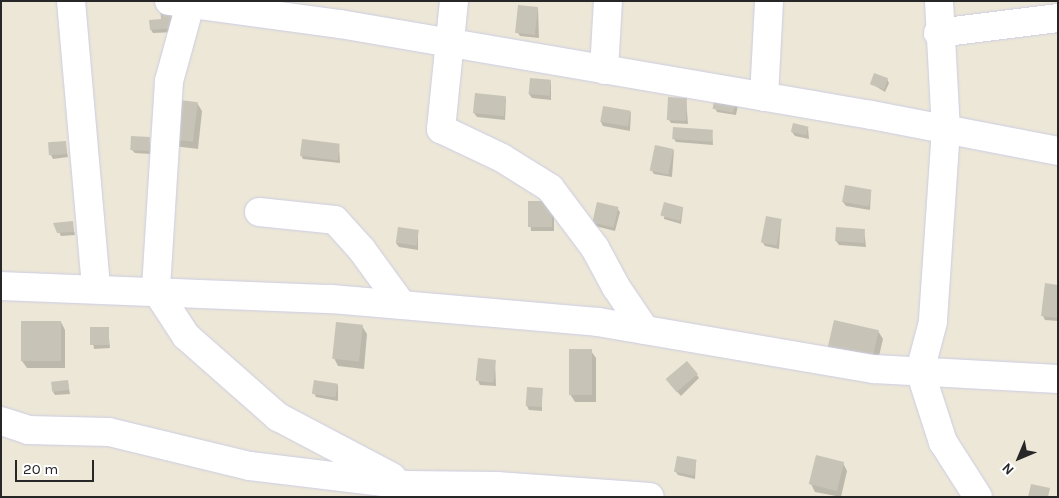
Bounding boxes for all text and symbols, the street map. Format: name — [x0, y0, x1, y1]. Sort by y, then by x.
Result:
north arrow — [994, 433, 1044, 483]
scale bar — [18, 450, 96, 482]
text: N — [998, 459, 1018, 479]
text: 20 m — [23, 460, 58, 478]

